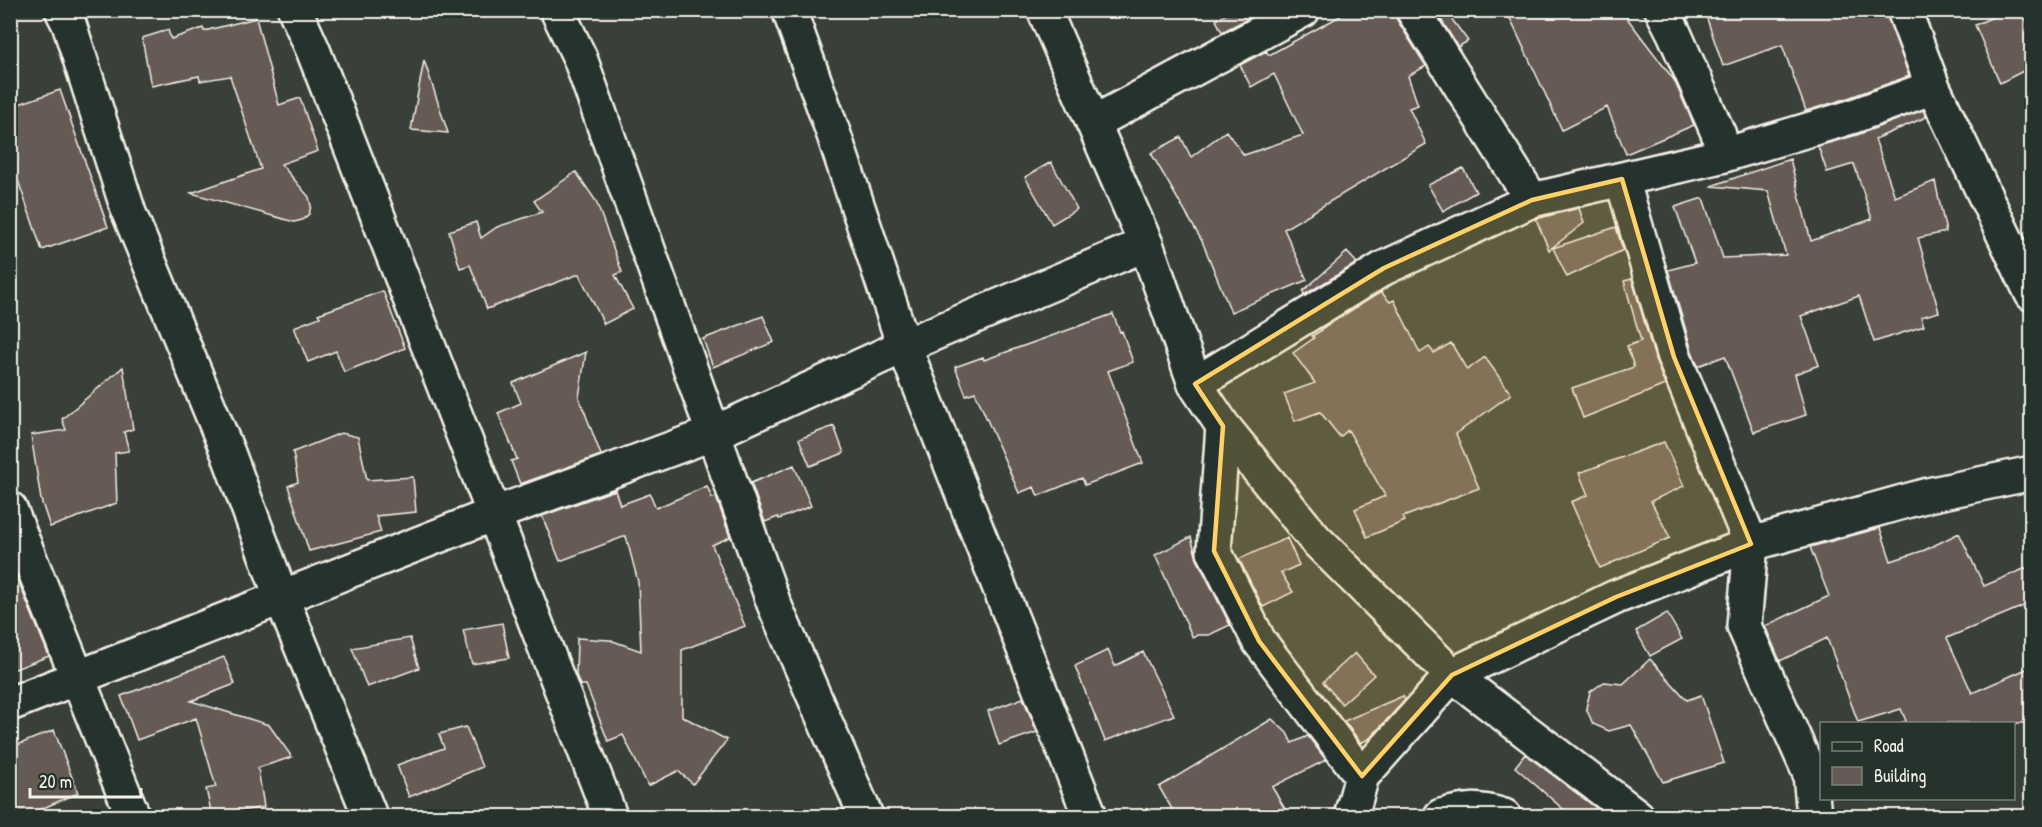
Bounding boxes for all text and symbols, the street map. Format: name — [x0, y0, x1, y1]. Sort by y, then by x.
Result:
legend — [1820, 722, 2015, 800]
text: Road — [1874, 733, 1904, 758]
scale bar — [30, 761, 141, 799]
text: Building — [1874, 763, 1926, 788]
text: 20 m — [39, 769, 72, 794]

